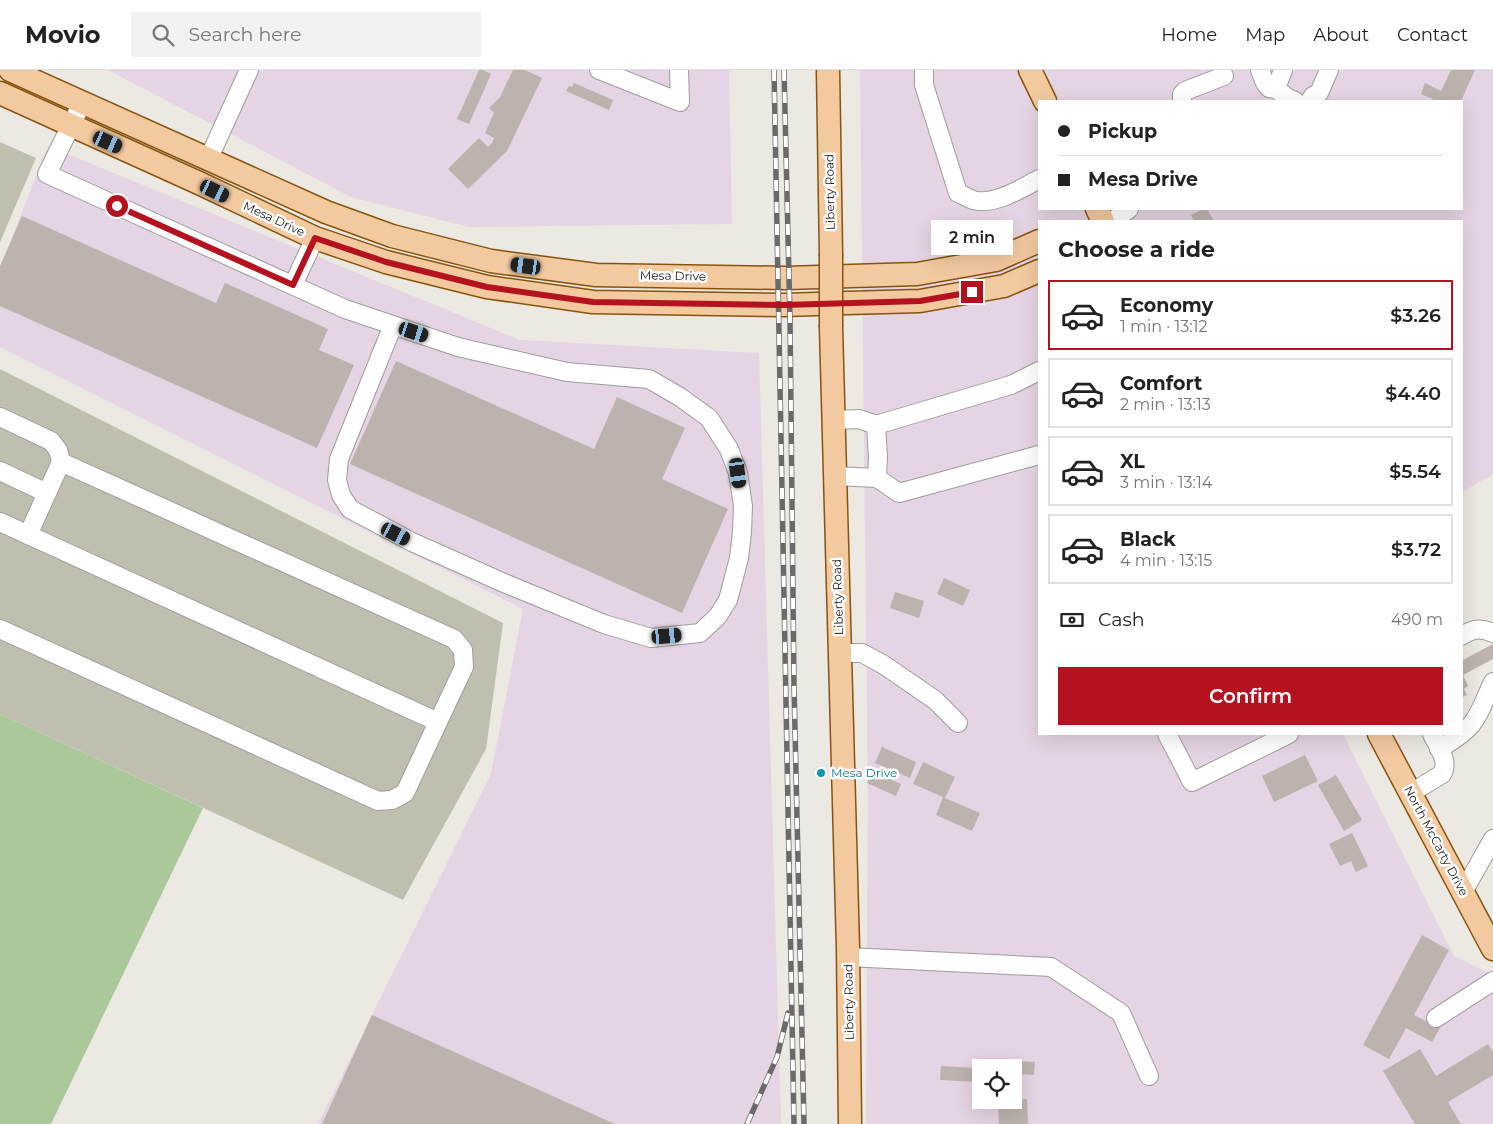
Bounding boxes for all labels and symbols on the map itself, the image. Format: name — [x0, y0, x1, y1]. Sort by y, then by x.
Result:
car — [91, 129, 124, 155]
street label: Liberty Road — [821, 154, 838, 230]
car — [198, 178, 231, 204]
route start — [106, 195, 128, 217]
street label: Mesa Drive — [241, 198, 307, 239]
callout: 2 min — [931, 220, 1013, 254]
car — [510, 256, 541, 276]
street label: Mesa Drive — [640, 267, 706, 284]
route end — [961, 281, 983, 303]
car — [397, 320, 430, 344]
car — [728, 457, 747, 489]
car — [379, 521, 412, 547]
street label: Liberty Road — [829, 559, 846, 635]
car — [651, 627, 682, 645]
place label: Mesa Drive — [831, 765, 897, 780]
marker: Mesa Drive — [815, 767, 827, 779]
street label: North McCarty Drive — [1401, 783, 1472, 898]
street label: Liberty Road — [840, 964, 857, 1040]

